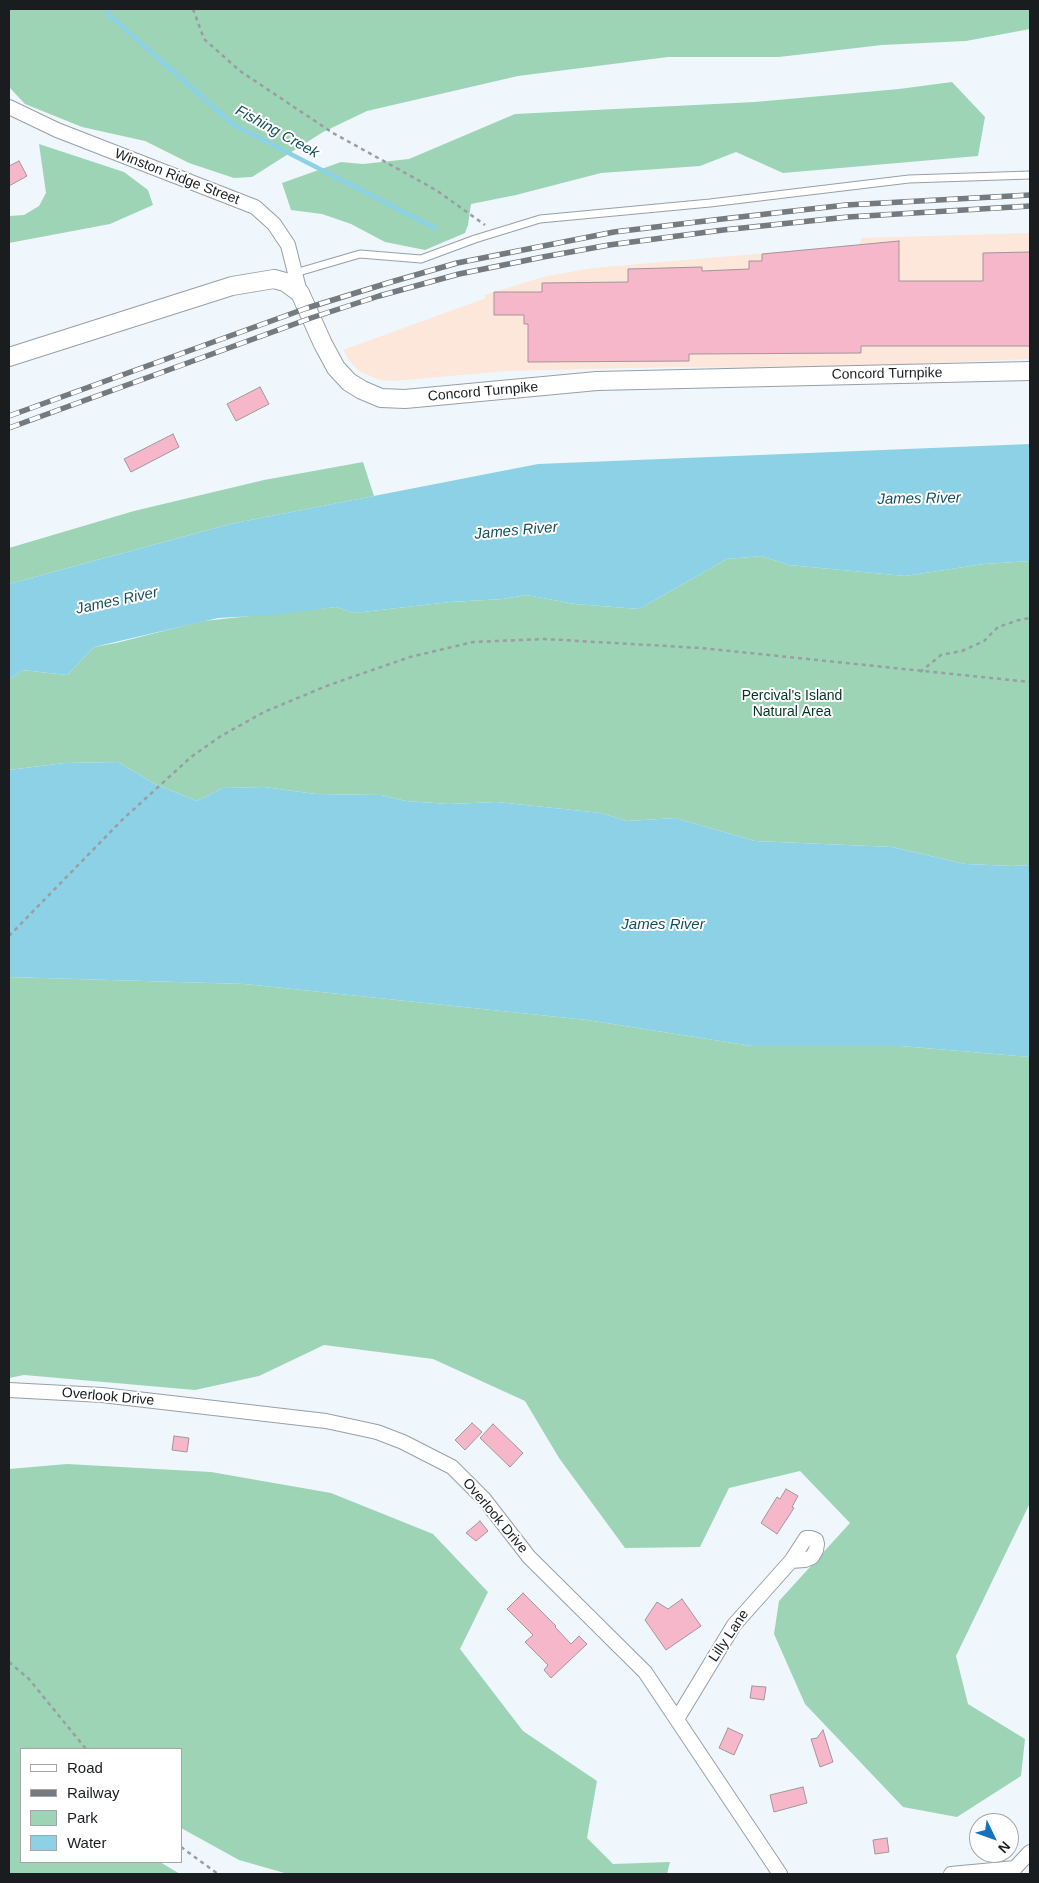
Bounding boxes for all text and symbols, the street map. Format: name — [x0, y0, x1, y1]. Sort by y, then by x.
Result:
water label: Fishing Creek — [232, 102, 322, 162]
street label: Winston Ridge Street — [112, 145, 242, 209]
street label: Concord Turnpike — [831, 365, 943, 383]
street label: Concord Turnpike — [427, 379, 539, 405]
water label: James River — [877, 489, 961, 509]
water label: James River — [474, 518, 558, 544]
water label: James River — [74, 584, 160, 618]
park label: Percival's Island Natural Area — [742, 688, 842, 720]
water label: James River — [621, 916, 705, 934]
street label: Overlook Drive — [61, 1385, 155, 1409]
street label: Overlook Drive — [459, 1475, 531, 1557]
street label: Lilly Lane — [705, 1607, 753, 1665]
legend — [20, 1748, 182, 1863]
text: Road — [67, 1759, 103, 1776]
text: Railway — [67, 1784, 120, 1801]
text: Park — [67, 1809, 98, 1826]
north arrow — [969, 1813, 1019, 1863]
text: Water — [67, 1834, 106, 1851]
text: N — [995, 1838, 1014, 1856]

